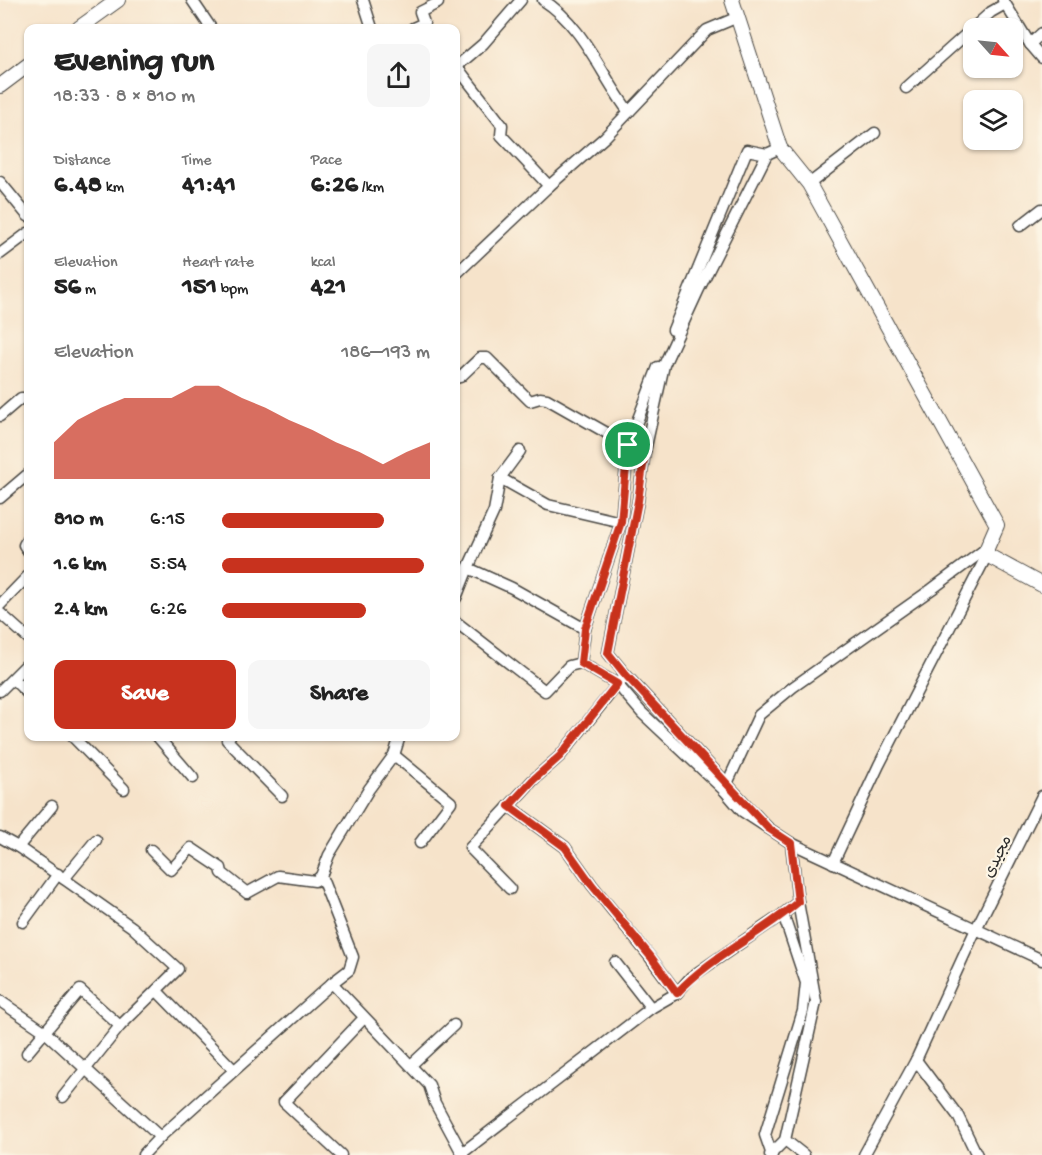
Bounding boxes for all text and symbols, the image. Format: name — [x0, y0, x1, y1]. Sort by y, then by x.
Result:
north arrow — [963, 18, 1023, 78]
map controls — [963, 18, 1023, 150]
text: Evening run — [54, 44, 214, 82]
button: share — [367, 44, 430, 107]
text: 18:33 · 8 × 810 m — [54, 86, 195, 109]
button: layers — [963, 90, 1023, 150]
text: Distance — [54, 152, 111, 171]
text: Time — [182, 152, 212, 171]
text: Pace — [311, 152, 342, 171]
text: 6.48 — [54, 171, 102, 202]
text: 41:41 — [182, 171, 236, 202]
text: 6:26 — [311, 171, 358, 202]
text: km — [102, 179, 124, 198]
text: /km — [358, 179, 384, 198]
text: Elevation — [54, 254, 118, 273]
text: Heart rate — [182, 254, 254, 273]
text: kcal — [311, 254, 336, 273]
text: 56 — [54, 273, 81, 304]
text: 151 — [182, 273, 217, 304]
text: 421 — [311, 273, 346, 304]
text: m — [81, 281, 96, 300]
text: bpm — [217, 281, 248, 300]
text: Elevation — [54, 342, 134, 365]
text: 186–193 m — [341, 342, 430, 365]
pin — [602, 419, 653, 470]
icon: arrive — [611, 428, 644, 461]
text: 810 m — [54, 509, 103, 532]
text: 6:15 — [150, 509, 185, 532]
text: 1.6 km — [54, 554, 106, 577]
text: 5:54 — [150, 554, 187, 577]
text: 2.4 km — [54, 599, 107, 622]
text: 6:26 — [150, 599, 186, 622]
button: Save — [54, 660, 236, 729]
button: Share — [248, 660, 430, 729]
street label: مجیدی — [981, 833, 1018, 882]

